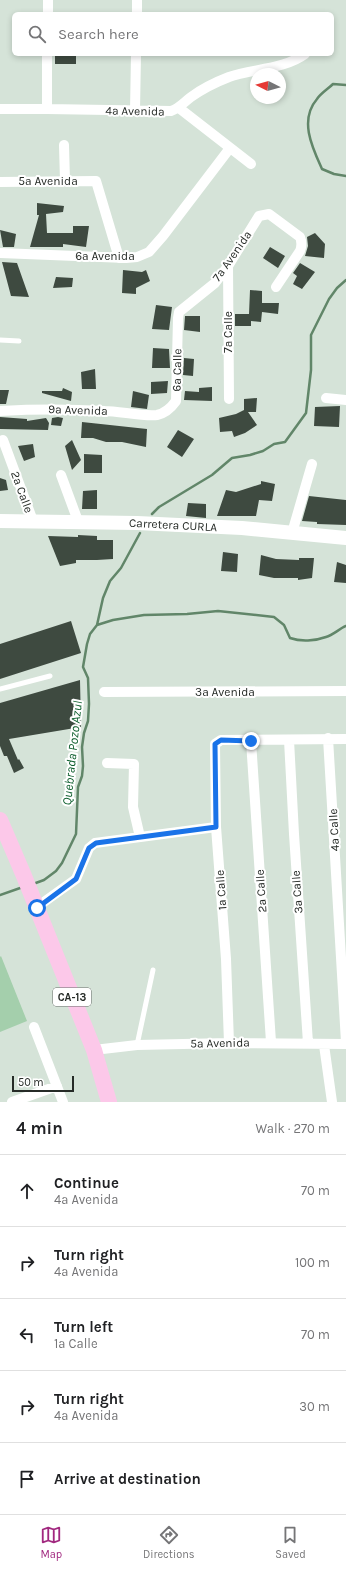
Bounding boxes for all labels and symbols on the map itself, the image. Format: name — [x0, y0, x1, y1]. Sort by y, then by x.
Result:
north arrow — [250, 68, 286, 104]
street label: 4a Avenida — [105, 103, 165, 119]
street label: 5a Avenida — [18, 174, 78, 188]
street label: 7a Avenida — [210, 228, 254, 284]
street label: 6a Avenida — [75, 249, 135, 263]
street label: 7a Calle — [221, 311, 235, 353]
street label: 6a Calle — [170, 348, 184, 392]
street label: 9a Avenida — [48, 402, 108, 418]
street label: 2a Calle — [8, 469, 36, 515]
street label: Carretera CURLA — [129, 516, 218, 534]
street label: 3a Avenida — [195, 685, 255, 699]
water label: Quebrada Pozo Azul — [59, 700, 85, 806]
route end — [242, 732, 260, 750]
street label: 4ª Calle — [326, 808, 342, 852]
street label: 1ª Calle — [213, 869, 229, 911]
street label: 2ª Calle — [253, 869, 269, 913]
street label: 3ª Calle — [289, 870, 305, 914]
route start — [28, 899, 46, 917]
road number: CA-13 — [53, 988, 91, 1006]
street label: 5ª Avenida — [190, 1035, 250, 1051]
scale bar — [12, 1074, 74, 1093]

